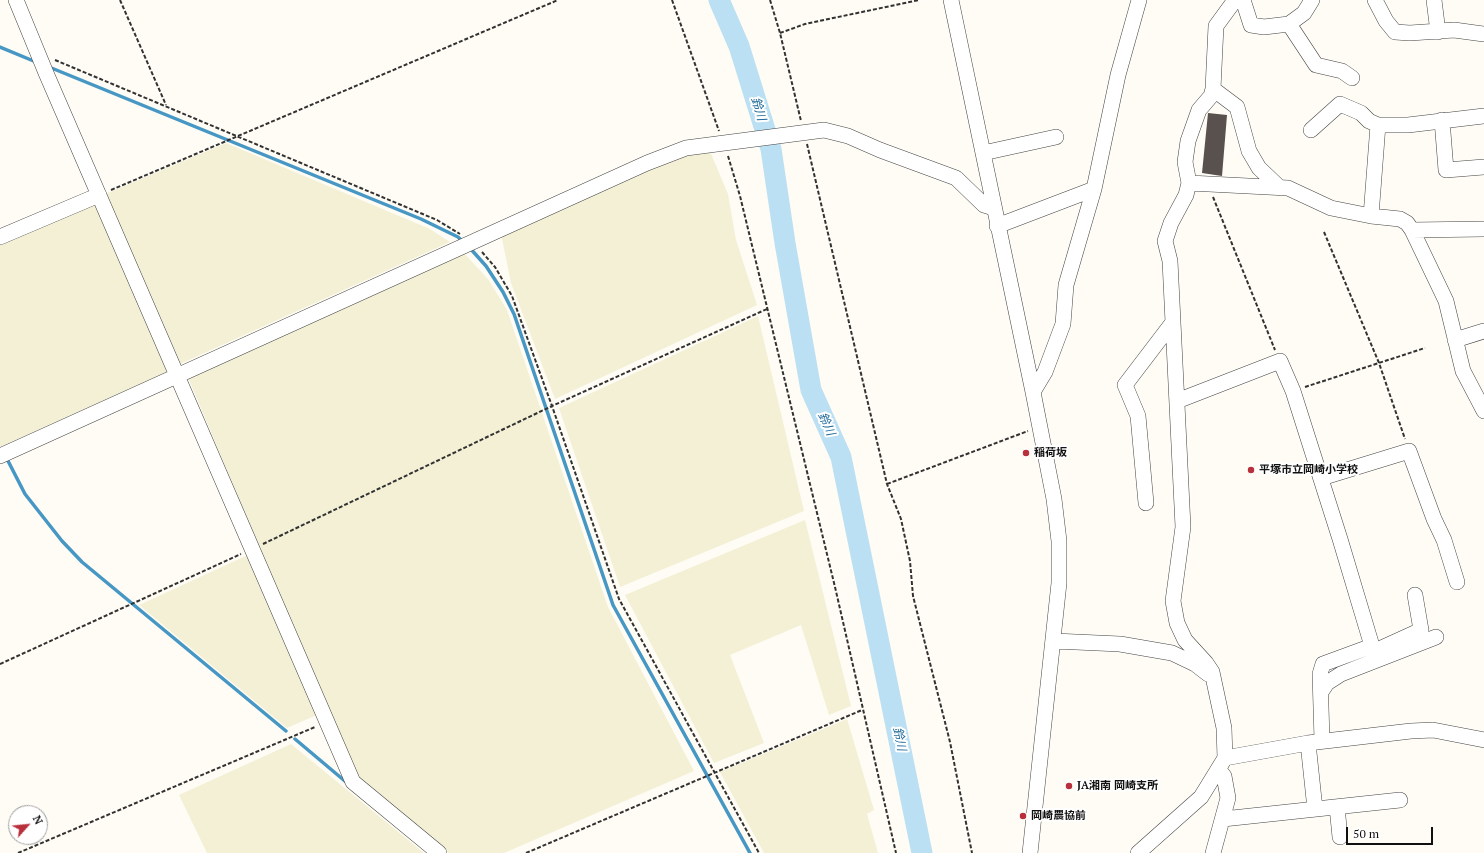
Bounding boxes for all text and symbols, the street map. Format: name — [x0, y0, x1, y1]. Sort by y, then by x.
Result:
water label: 鈴川 — [748, 95, 768, 123]
water label: 鈴川 — [815, 410, 837, 438]
place label: 稲荷坂 — [1034, 446, 1067, 460]
marker: 稲荷坂 — [1021, 448, 1031, 458]
place label: 平塚市立岡崎小学校 — [1259, 463, 1358, 477]
marker: 平塚市立岡崎小学校 — [1246, 465, 1256, 475]
water label: 鈴川 — [889, 726, 909, 752]
place label: JA湘南 岡崎支所 — [1077, 779, 1158, 793]
marker: JA湘南 岡崎支所 — [1064, 781, 1074, 791]
north arrow — [8, 805, 48, 845]
place label: 岡崎農協前 — [1031, 809, 1086, 823]
marker: 岡崎農協前 — [1018, 811, 1028, 821]
text: N — [30, 813, 46, 827]
scale bar — [1348, 819, 1435, 845]
text: 50 m — [1353, 826, 1379, 841]

